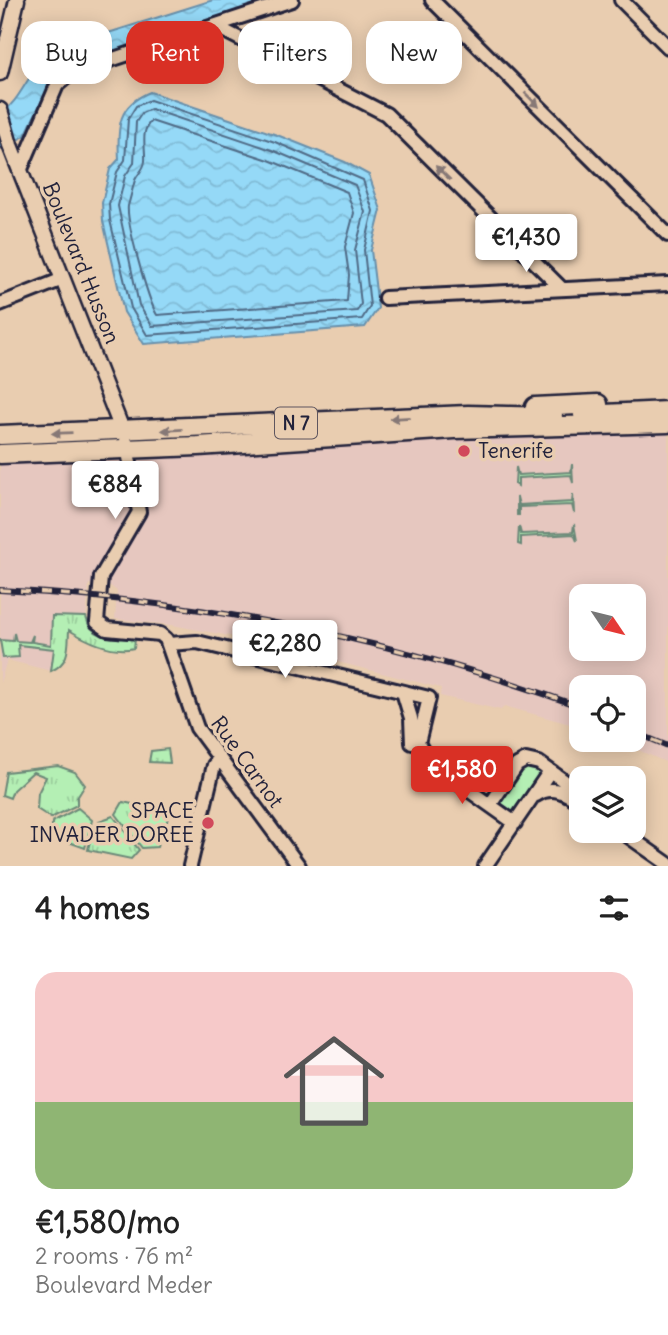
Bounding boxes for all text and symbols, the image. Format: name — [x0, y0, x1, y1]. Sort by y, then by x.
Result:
chip: Buy — [21, 21, 112, 84]
chip: Rent — [126, 21, 224, 84]
chip: Filters — [238, 21, 352, 84]
chip: New — [366, 21, 462, 84]
one-way arrow — [524, 92, 541, 109]
one-way arrow — [435, 164, 452, 181]
street label: Boulevard Husson — [37, 178, 126, 348]
pin: €1,430 — [469, 215, 583, 274]
text: €1,430 — [491, 222, 561, 251]
road number: N 7 — [275, 408, 317, 438]
one-way arrow — [388, 413, 410, 424]
one-way arrow — [161, 424, 183, 435]
one-way arrow — [50, 427, 72, 438]
place label: Tenerife — [478, 437, 553, 464]
marker: Tenerife — [456, 443, 472, 459]
pin: €884 — [74, 462, 156, 521]
text: €884 — [88, 469, 142, 498]
north arrow — [569, 584, 646, 662]
map controls — [569, 584, 646, 843]
pin: €2,280 — [228, 620, 342, 680]
text: €2,280 — [248, 628, 322, 657]
button: locate — [569, 675, 646, 752]
street label: Rue Carnot — [205, 711, 290, 813]
pin: €1,580 — [405, 746, 519, 806]
text: €1,580 — [427, 754, 497, 783]
button: layers — [569, 766, 646, 843]
place label: SPACE INVADER DOREE — [30, 797, 194, 848]
marker: SPACE INVADER DOREE — [200, 815, 216, 831]
text: 4 homes — [35, 889, 150, 927]
icon: filters — [595, 889, 633, 927]
icon: home — [271, 1018, 397, 1144]
text: €1,580/mo — [35, 1203, 180, 1241]
text: 2 rooms · 76 m² — [35, 1241, 193, 1270]
text: Boulevard Meder — [35, 1270, 212, 1299]

